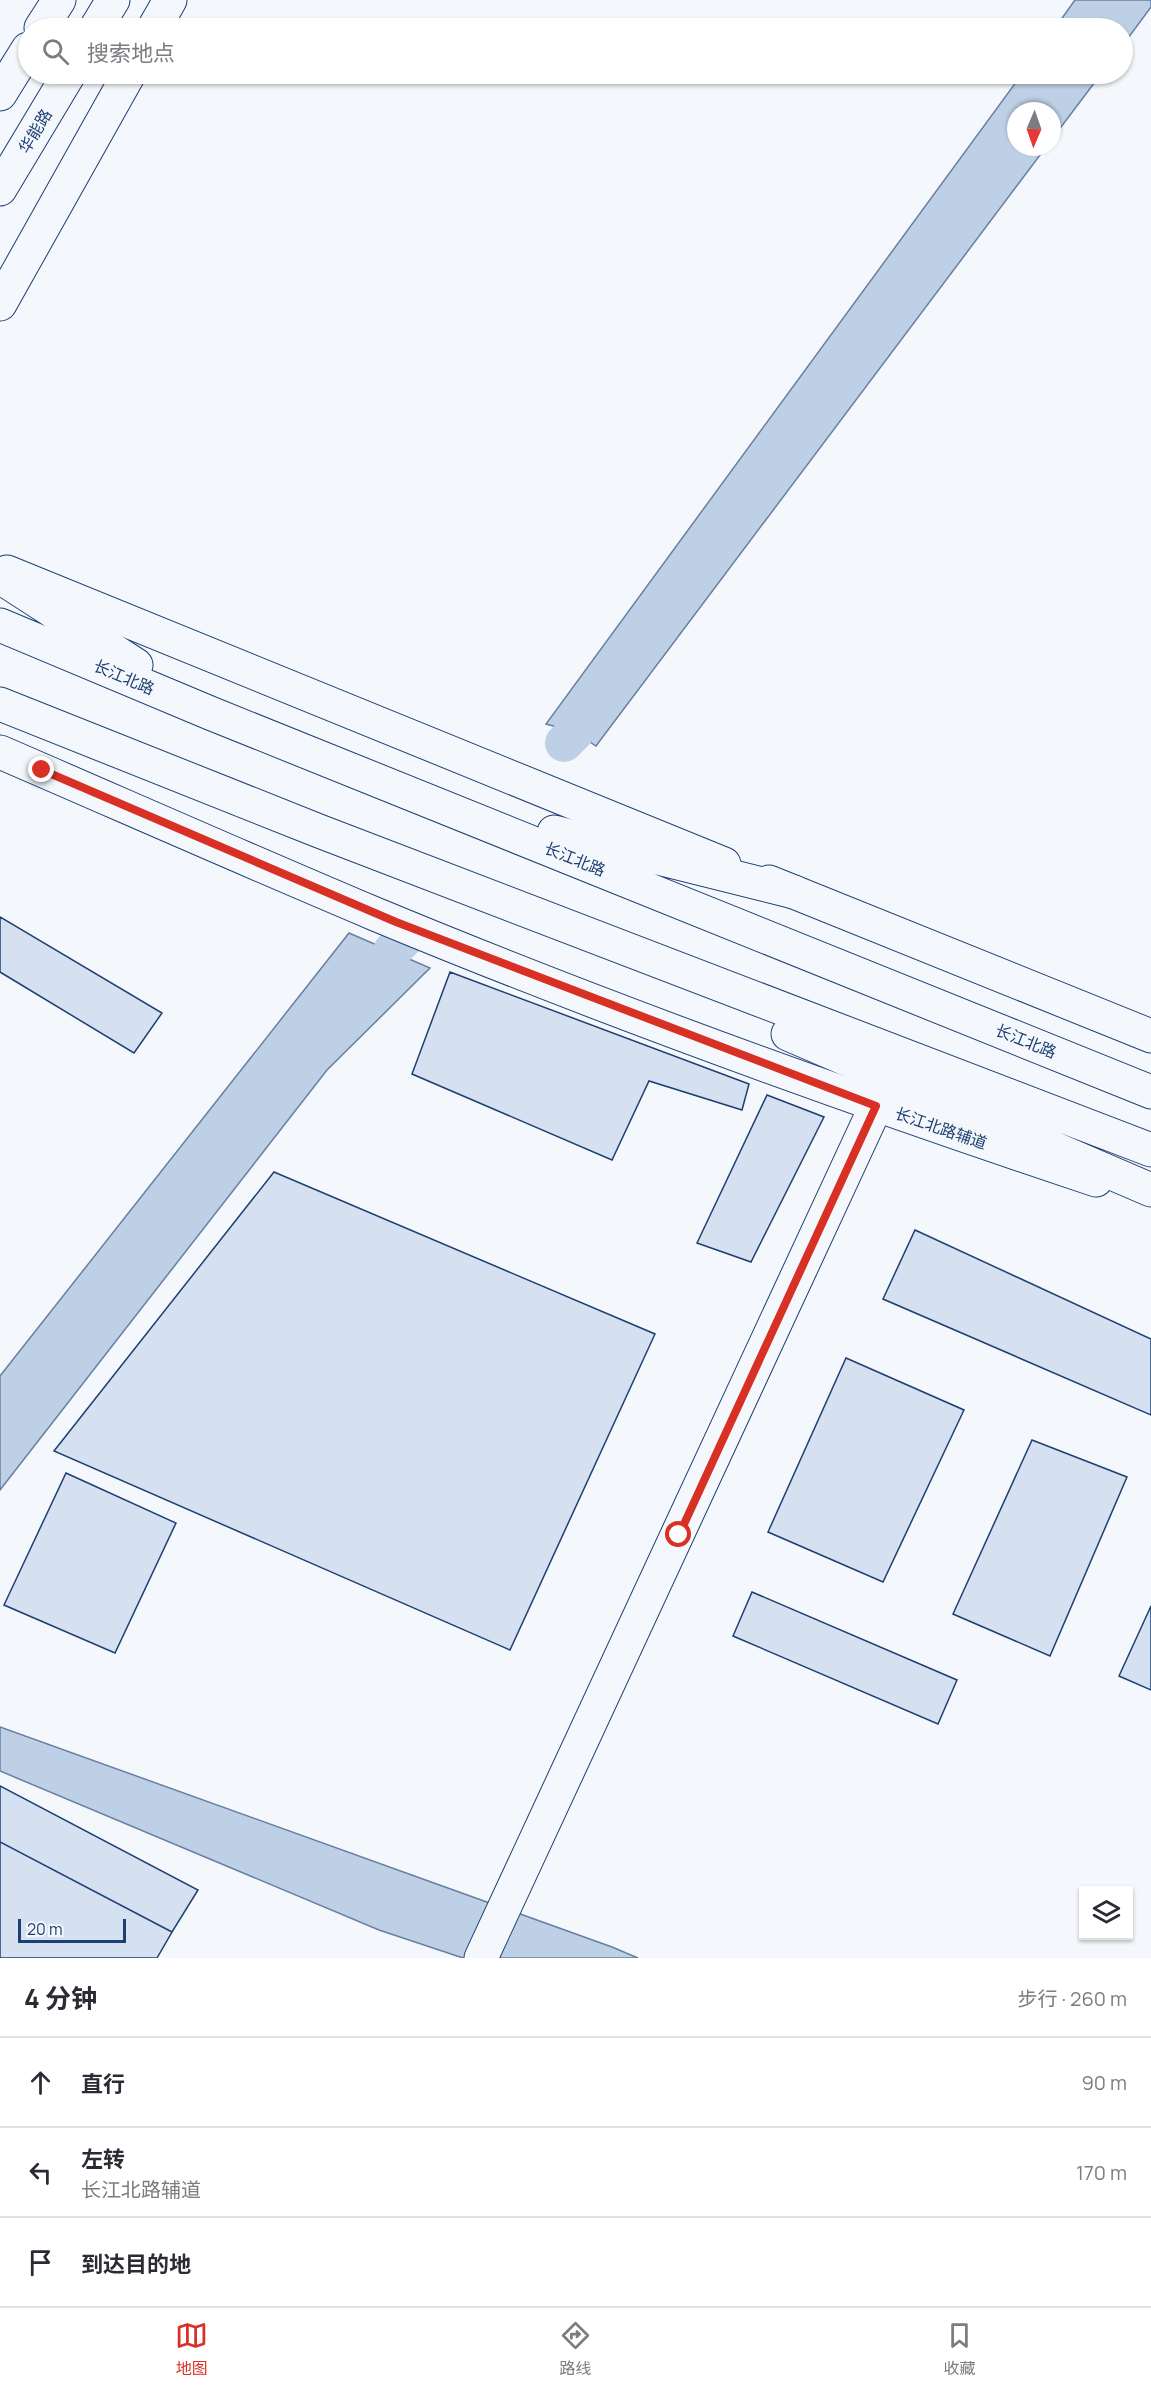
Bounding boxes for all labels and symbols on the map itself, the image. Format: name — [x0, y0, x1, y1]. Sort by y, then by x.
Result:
north arrow — [1007, 102, 1061, 156]
street label: 华能路 — [13, 105, 57, 157]
street label: 长江北路 — [90, 654, 158, 700]
route end — [28, 756, 54, 782]
street label: 长江北路 — [541, 837, 609, 881]
street label: 长江北路 — [992, 1019, 1060, 1063]
street label: 长江北路辅道 — [892, 1102, 990, 1154]
route start — [665, 1521, 691, 1547]
scale bar — [18, 1916, 126, 1944]

